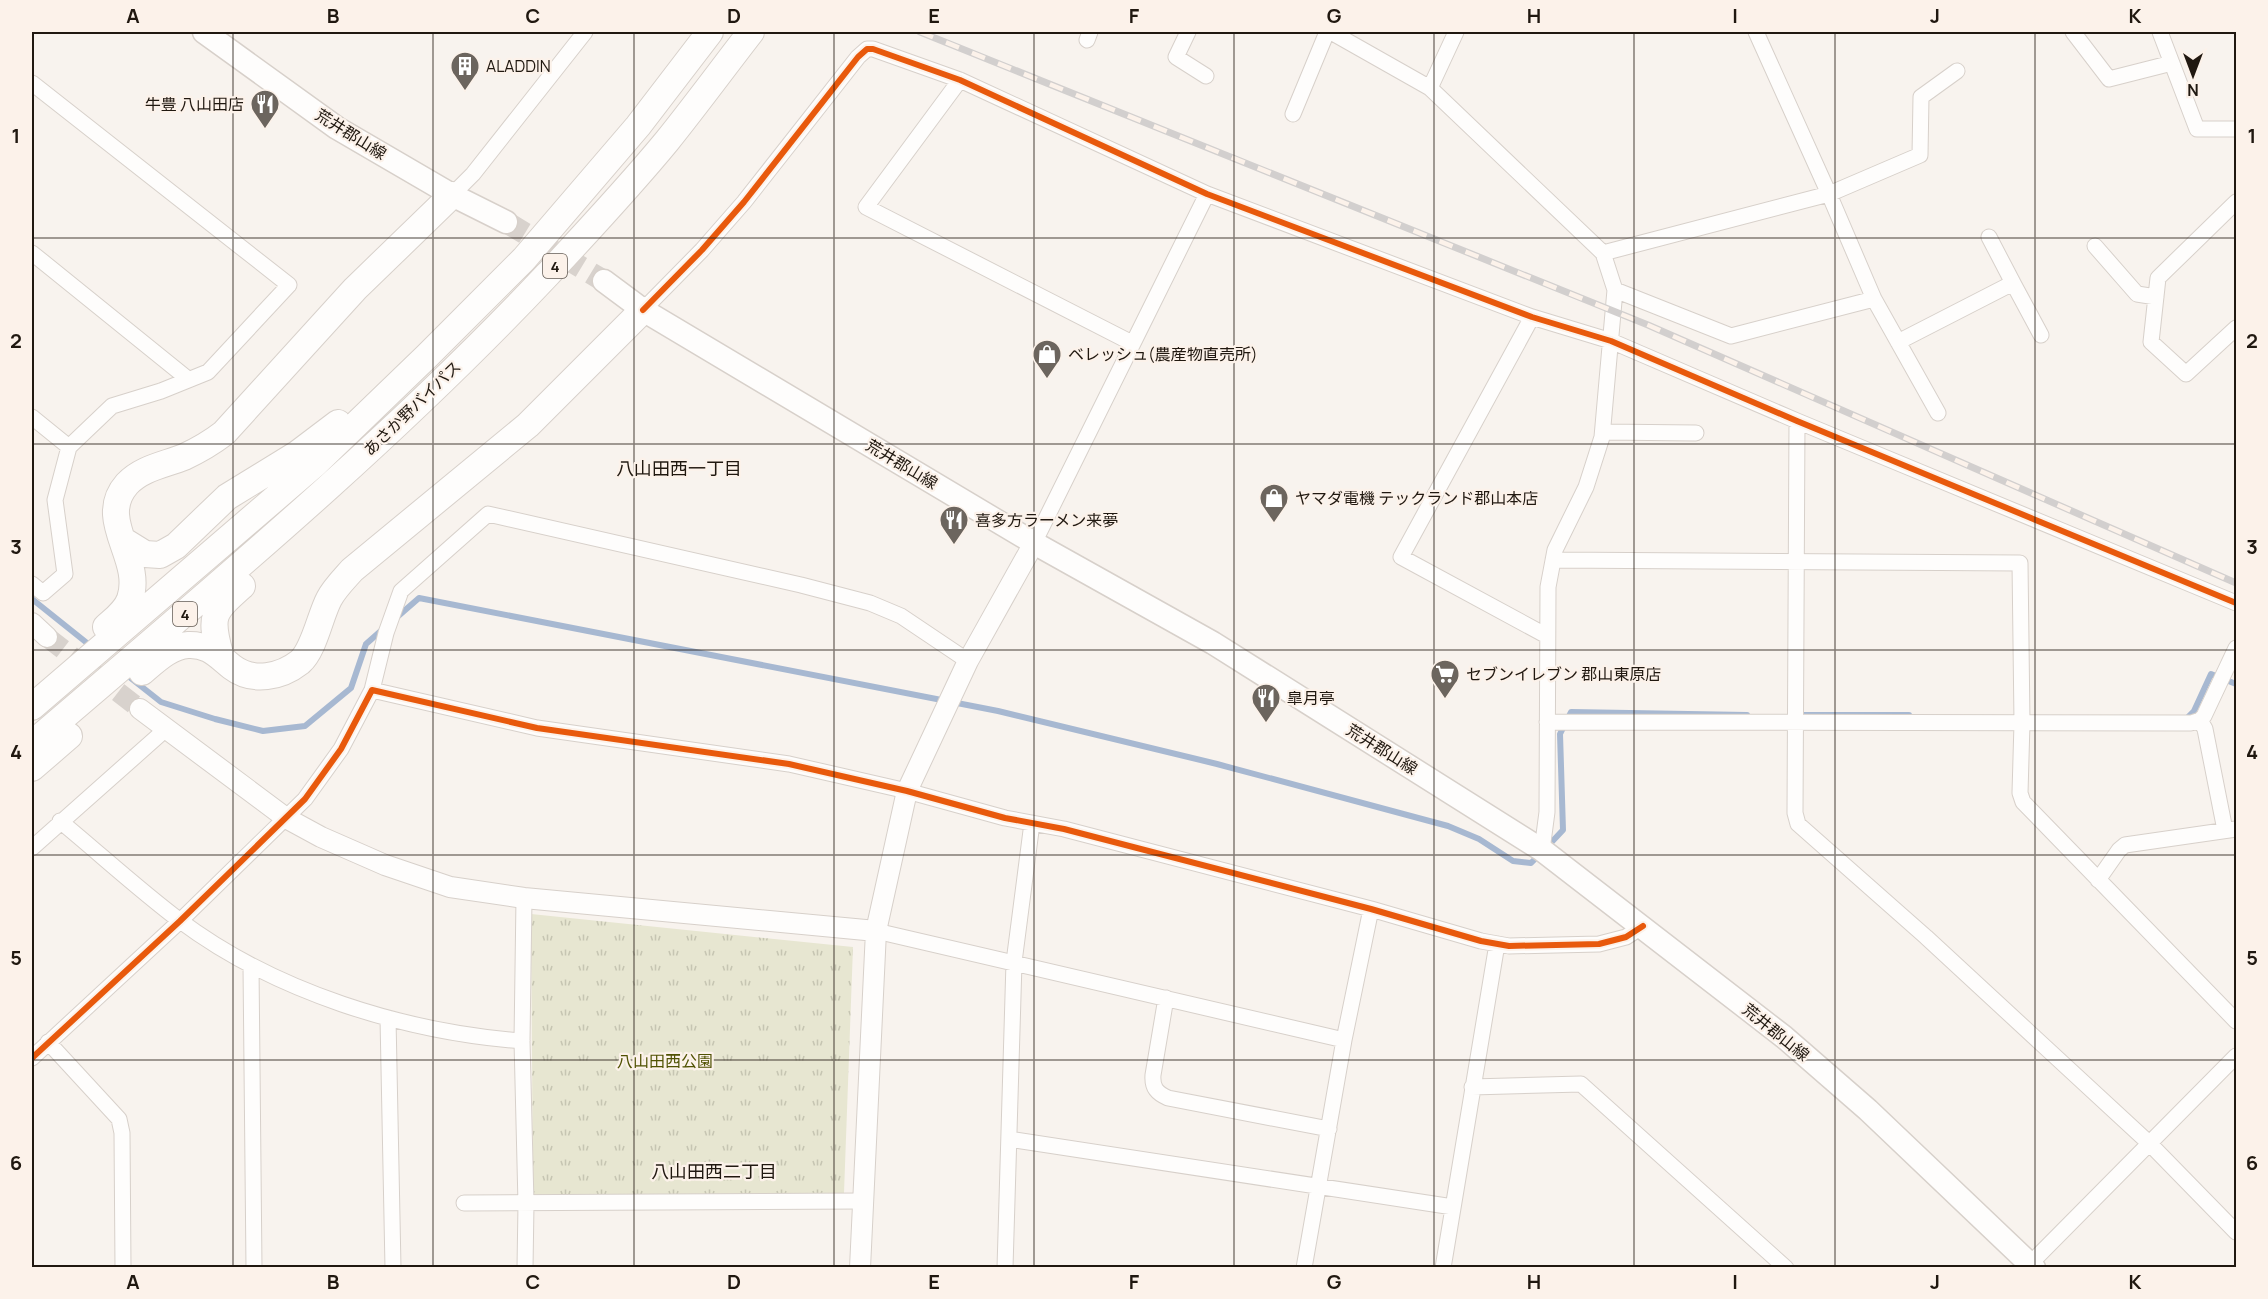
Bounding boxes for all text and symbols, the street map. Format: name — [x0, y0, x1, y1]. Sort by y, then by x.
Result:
text: A — [126, 2, 140, 29]
text: B — [327, 2, 340, 29]
text: C — [526, 2, 540, 29]
text: D — [727, 2, 741, 29]
text: E — [928, 2, 940, 29]
text: F — [1129, 2, 1140, 29]
text: G — [1327, 2, 1342, 29]
text: H — [1527, 2, 1541, 29]
text: I — [1732, 2, 1738, 29]
text: J — [1930, 2, 1940, 29]
text: K — [2129, 2, 2142, 29]
north arrow — [2163, 45, 2223, 105]
building icon: ALADDIN — [449, 50, 481, 92]
place label: ALADDIN — [486, 55, 551, 77]
text: N — [2187, 79, 2199, 101]
restaurant icon: 牛豊 八山田店 — [249, 88, 281, 130]
place label: 牛豊 八山田店 — [145, 93, 244, 115]
street label: 荒井郡山線 — [311, 103, 391, 165]
text: 1 — [12, 122, 20, 149]
text: 1 — [2248, 122, 2256, 149]
road number: 4 — [543, 254, 567, 278]
text: 2 — [10, 327, 22, 354]
text: 2 — [2246, 327, 2258, 354]
shop icon: ベレッシュ(農産物直売所) — [1031, 338, 1063, 380]
place label: ベレッシュ(農産物直売所) — [1068, 343, 1258, 365]
street label: あさか野バイパス — [358, 356, 466, 460]
street label: 荒井郡山線 — [862, 434, 942, 494]
district label: 八山田西一丁目 — [616, 456, 742, 480]
shop icon: ヤマダ電機 テックランド郡山本店 — [1258, 482, 1290, 524]
place label: ヤマダ電機 テックランド郡山本店 — [1295, 487, 1538, 509]
restaurant icon: 喜多方ラーメン来夢 — [938, 504, 970, 546]
place label: 喜多方ラーメン来夢 — [975, 509, 1118, 531]
text: 3 — [10, 533, 22, 560]
text: 3 — [2246, 533, 2258, 560]
road number: 4 — [173, 602, 197, 626]
supermarket icon: セブンイレブン 郡山東原店 — [1429, 658, 1461, 700]
place label: セブンイレブン 郡山東原店 — [1466, 663, 1661, 685]
restaurant icon: 皐月亭 — [1250, 682, 1282, 724]
place label: 皐月亭 — [1287, 687, 1335, 709]
street label: 荒井郡山線 — [1342, 718, 1422, 780]
text: 4 — [10, 738, 22, 765]
text: 4 — [2246, 738, 2258, 765]
text: 5 — [10, 944, 22, 971]
text: 5 — [2246, 944, 2258, 971]
street label: 荒井郡山線 — [1738, 998, 1814, 1066]
park label: 八山田西公園 — [617, 1050, 713, 1072]
text: 6 — [10, 1149, 22, 1176]
text: 6 — [2246, 1149, 2258, 1176]
district label: 八山田西二丁目 — [651, 1159, 777, 1183]
text: A — [126, 1268, 140, 1295]
text: B — [327, 1268, 340, 1295]
text: C — [526, 1268, 540, 1295]
text: D — [727, 1268, 741, 1295]
text: E — [928, 1268, 940, 1295]
text: F — [1129, 1268, 1140, 1295]
text: G — [1327, 1268, 1342, 1295]
text: H — [1527, 1268, 1541, 1295]
text: I — [1732, 1268, 1738, 1295]
text: J — [1930, 1268, 1940, 1295]
text: K — [2129, 1268, 2142, 1295]

